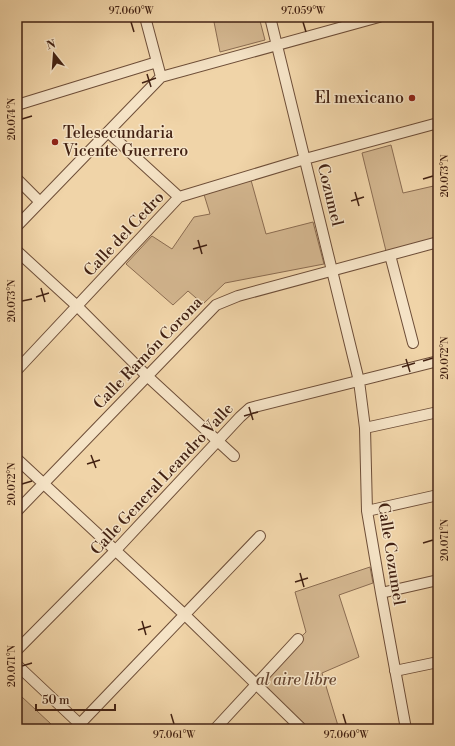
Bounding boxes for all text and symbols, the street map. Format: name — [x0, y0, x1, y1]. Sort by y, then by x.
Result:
text: 97.060°W — [108, 5, 154, 17]
text: 97.059°W — [281, 5, 326, 17]
north arrow — [34, 34, 74, 74]
text: N — [45, 37, 58, 53]
place label: El mexicano — [315, 88, 404, 108]
marker: El mexicano — [407, 93, 417, 103]
text: 20.074°N — [6, 97, 18, 140]
place label: Telesecundaria Vicente Guerrero — [62, 123, 188, 161]
marker: Telesecundaria Vicente Guerrero — [50, 137, 60, 147]
text: 20.073°N — [439, 154, 451, 197]
street label: Cozumel — [313, 162, 347, 229]
street label: Calle del Cedro — [80, 187, 168, 281]
text: 20.073°N — [6, 279, 18, 322]
street label: Calle Ramón Corona — [89, 292, 207, 413]
text: 20.072°N — [439, 336, 451, 379]
street label: Calle General Leandro Valle — [86, 399, 238, 559]
text: 20.072°N — [6, 462, 18, 505]
street label: Calle Cozumel — [373, 501, 409, 607]
text: 20.071°N — [439, 519, 451, 561]
text: 20.071°N — [6, 645, 18, 687]
park label: al aire libre — [256, 670, 337, 690]
scale bar — [36, 686, 115, 712]
text: 50 m — [42, 693, 70, 708]
text: 97.061°W — [153, 729, 196, 741]
text: 97.060°W — [323, 729, 369, 741]

